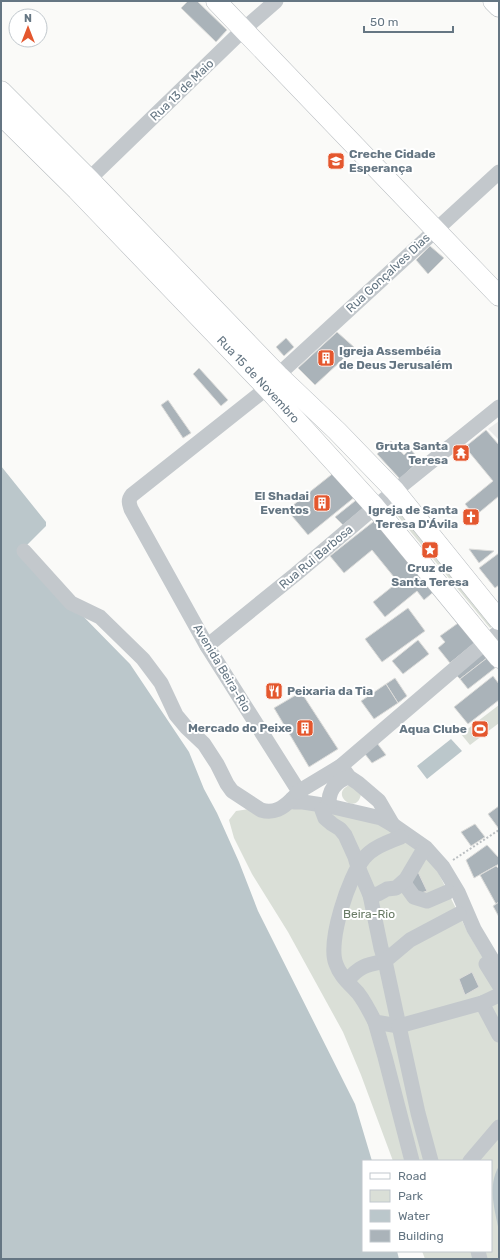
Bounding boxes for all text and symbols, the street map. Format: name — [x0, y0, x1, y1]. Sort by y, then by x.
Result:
north arrow — [8, 8, 48, 48]
scale bar — [364, 8, 453, 34]
text: N — [24, 12, 32, 25]
text: 50 m — [370, 15, 398, 29]
street label: Rua 13 de Maio — [147, 56, 217, 124]
place label: Creche Cidade Esperança — [349, 147, 436, 175]
school or university icon: Creche Cidade Esperança — [326, 151, 346, 171]
street label: Rua Gonçalves Dias — [343, 231, 433, 315]
street label: Rua 15 de Novembro — [214, 333, 302, 426]
place label: Igreja Assembéia de Deus Jerusalém — [339, 344, 452, 372]
building icon: Igreja Assembéia de Deus Jerusalém — [316, 348, 336, 368]
place label: Gruta Santa Teresa — [376, 439, 448, 467]
temple icon: Gruta Santa Teresa — [451, 443, 471, 463]
place label: El Shadai Eventos — [254, 489, 309, 517]
building icon: El Shadai Eventos — [312, 493, 332, 513]
place label: Igreja de Santa Teresa D'Ávila — [368, 503, 458, 531]
church icon: Igreja de Santa Teresa D'Ávila — [461, 507, 481, 527]
street label: Rua Rui Barbosa — [276, 522, 356, 592]
place icon: Cruz de Santa Teresa — [420, 540, 440, 560]
place label: Cruz de Santa Teresa — [391, 561, 469, 589]
street label: Avenida Beira-Rio — [190, 622, 254, 714]
restaurant icon: Peixaria da Tia — [264, 681, 284, 701]
place label: Peixaria da Tia — [287, 684, 373, 698]
building icon: Mercado do Peixe — [295, 718, 315, 738]
sports icon: Aqua Clube — [470, 719, 490, 739]
place label: Mercado do Peixe — [188, 721, 292, 735]
place label: Aqua Clube — [399, 722, 467, 736]
park label: Beira-Rio — [343, 907, 395, 921]
legend — [362, 1160, 492, 1252]
text: Road — [398, 1169, 426, 1183]
text: Park — [398, 1189, 424, 1203]
text: Water — [398, 1209, 430, 1223]
text: Building — [398, 1229, 444, 1243]

